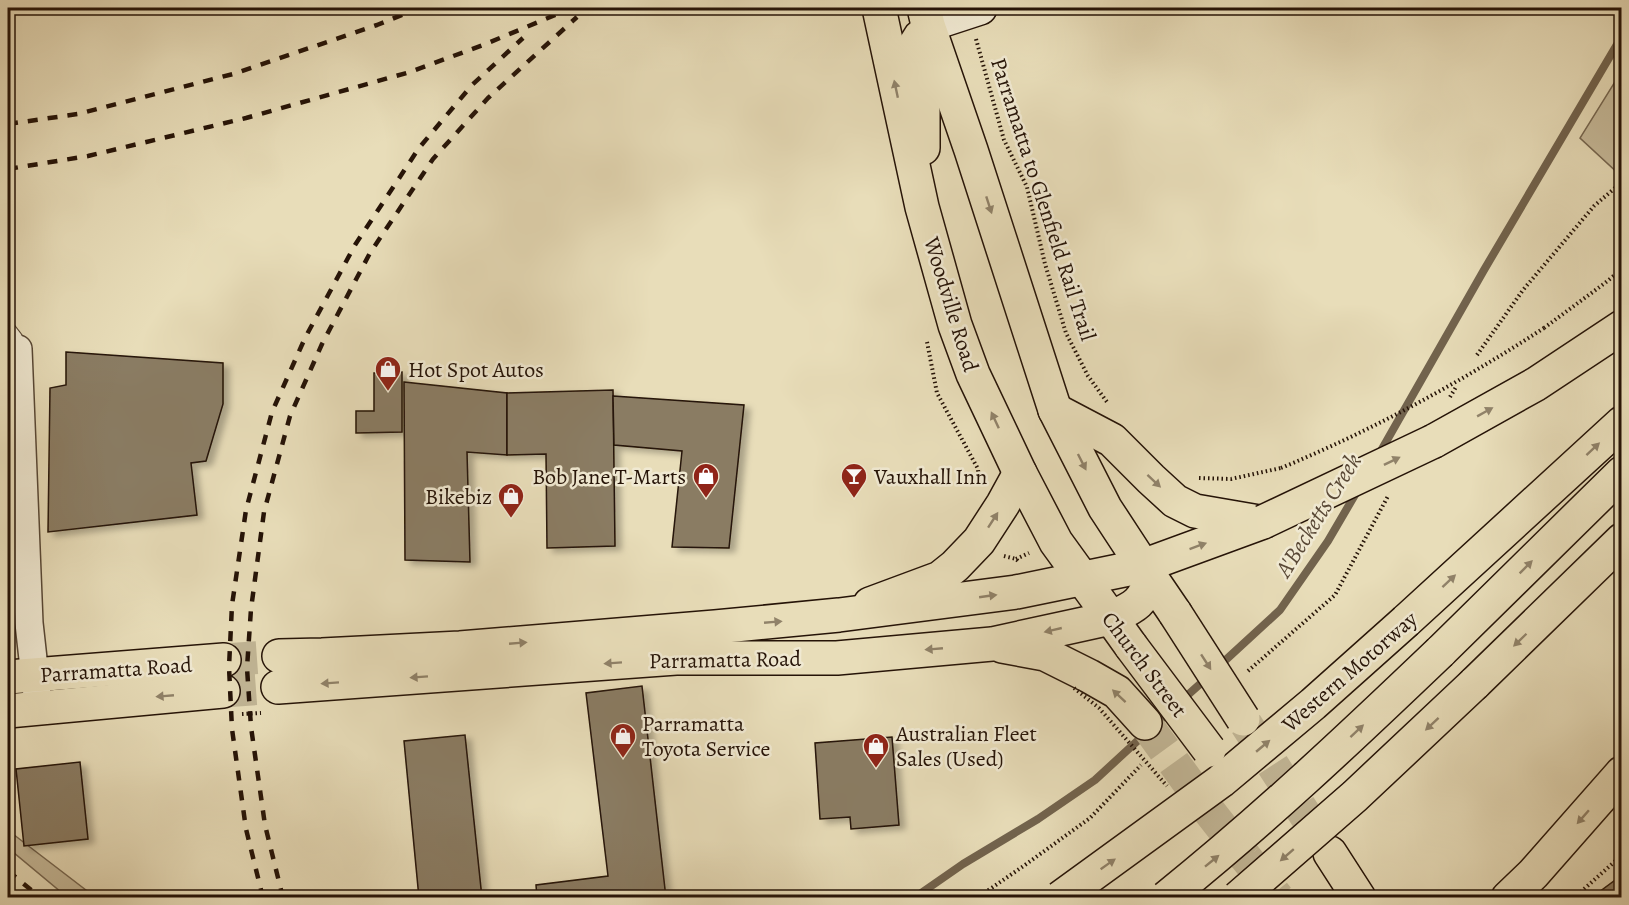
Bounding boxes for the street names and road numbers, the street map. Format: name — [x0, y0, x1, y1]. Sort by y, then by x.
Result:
street label: Parramatta to Glenfield Rail Trail — [983, 54, 1103, 345]
street label: Woodville Road — [916, 232, 986, 375]
street label: Western Motorway — [1275, 604, 1424, 740]
street label: Church Street — [1095, 606, 1194, 724]
street label: Parramatta Road — [649, 644, 802, 676]
street label: Parramatta Road — [39, 650, 193, 690]

